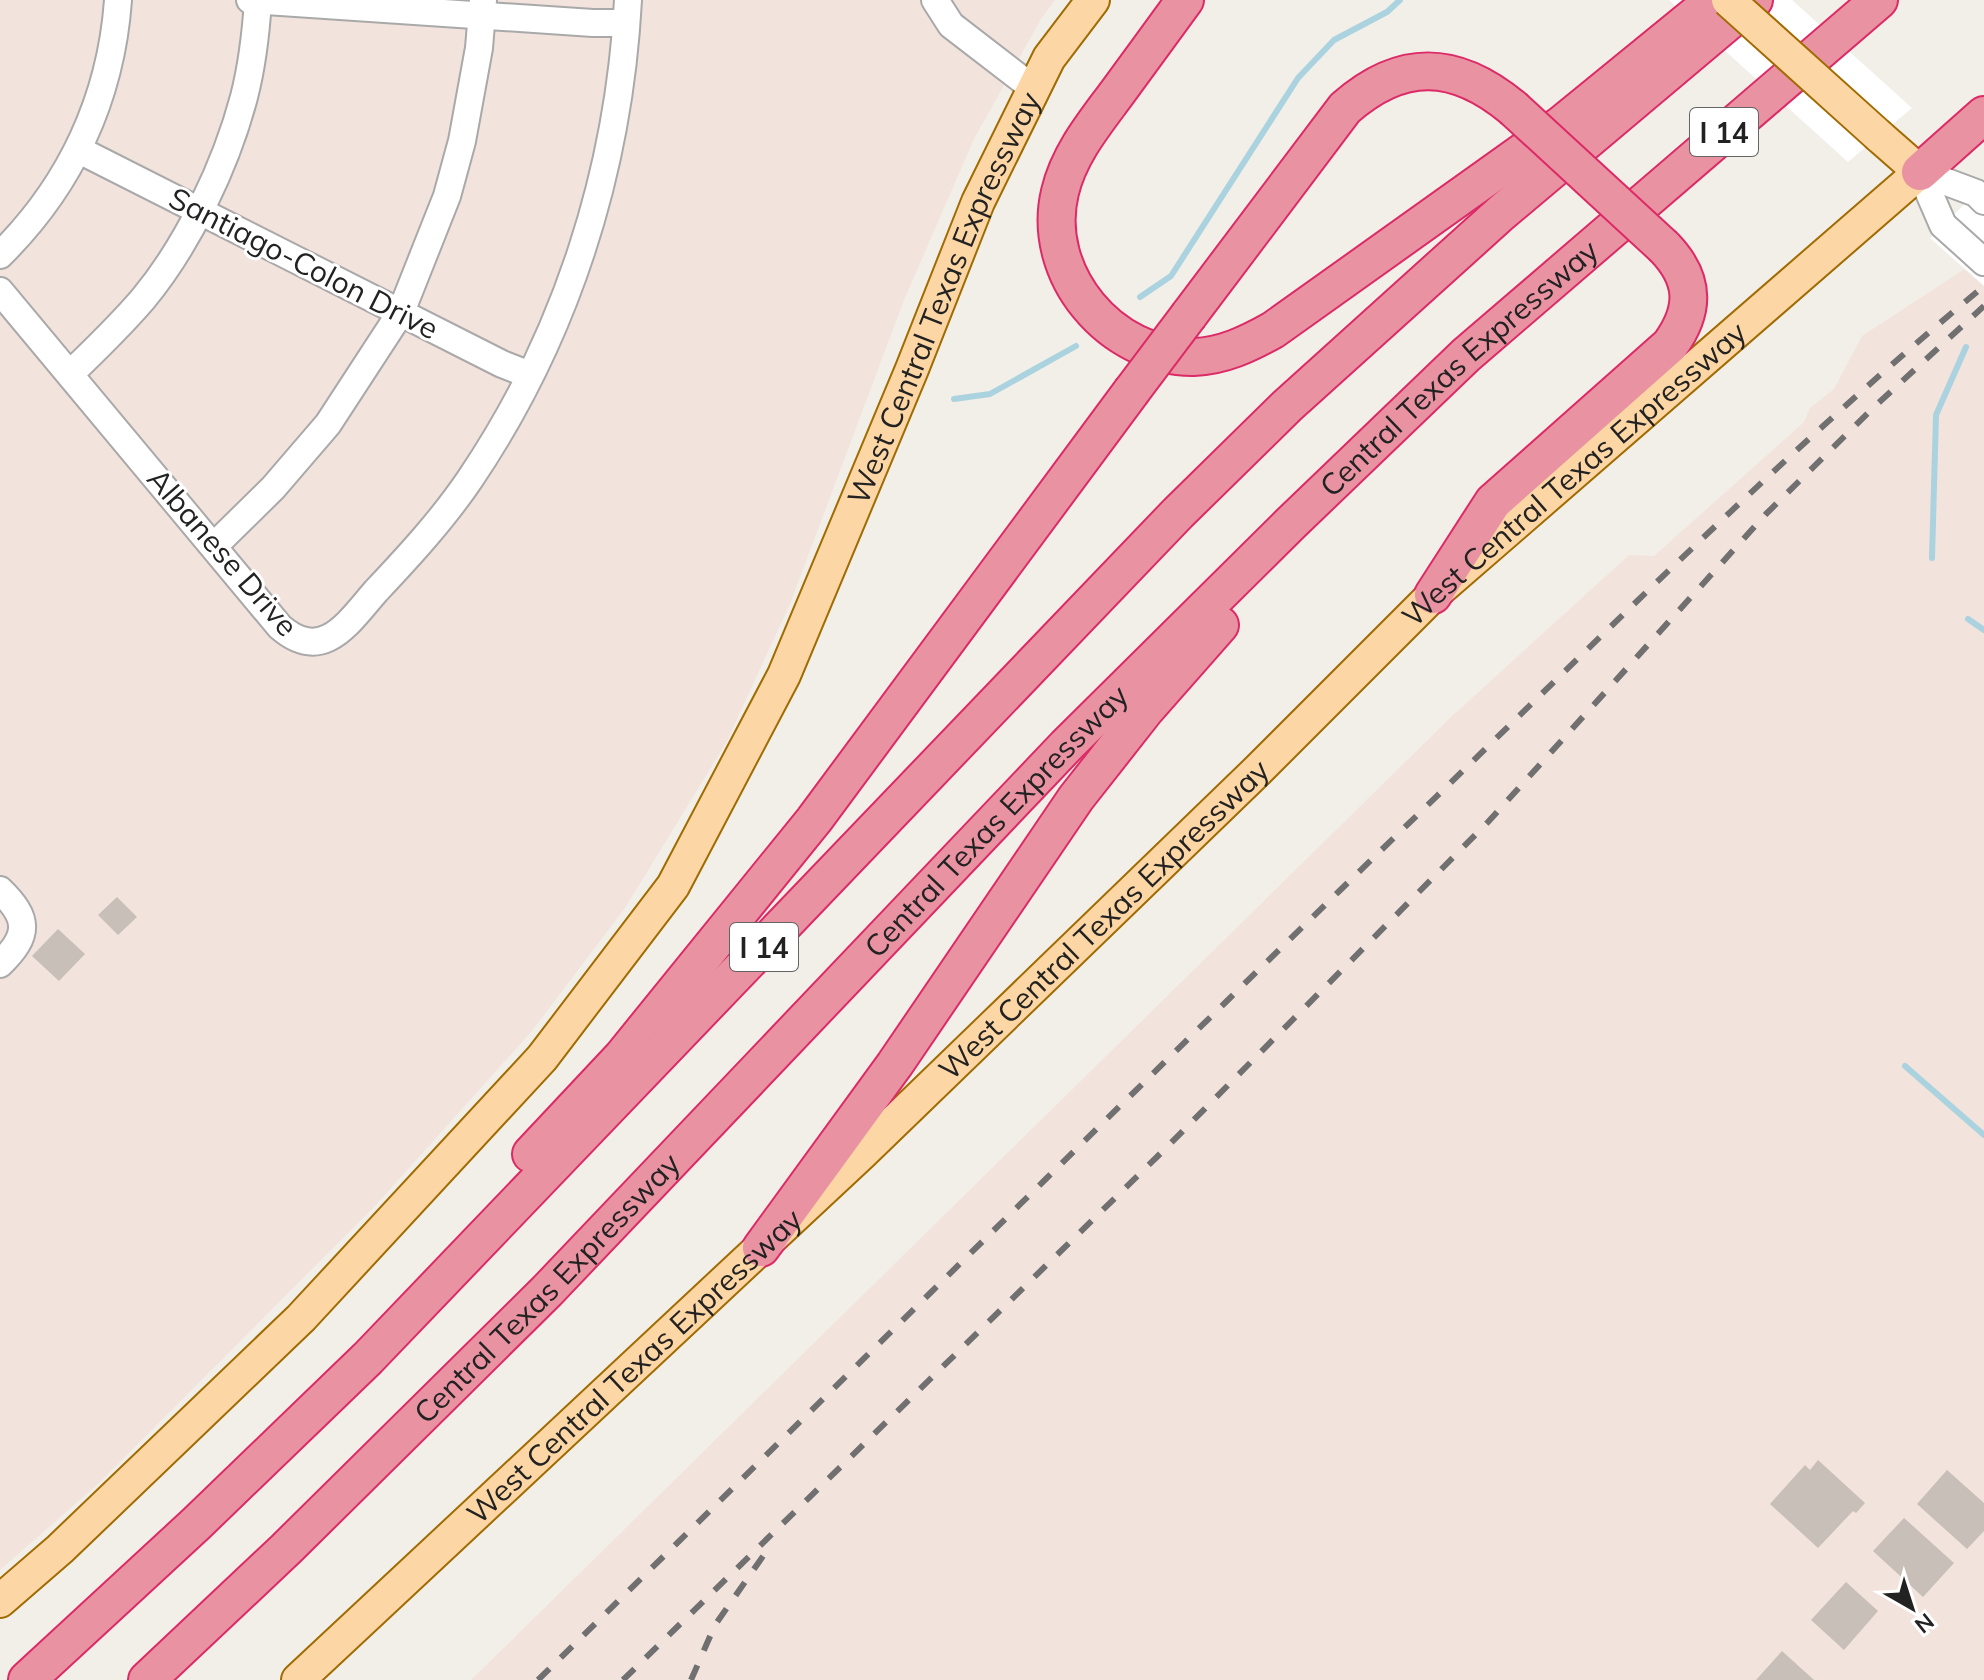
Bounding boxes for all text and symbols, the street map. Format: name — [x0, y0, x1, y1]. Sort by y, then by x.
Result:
street label: West Central Texas Expressway — [839, 85, 1049, 510]
road number: I 14 — [1690, 108, 1758, 156]
street label: Santiago-Colon Drive — [163, 179, 445, 347]
street label: Central Texas Expressway — [1311, 231, 1606, 504]
street label: West Central Texas Expressway — [1393, 313, 1754, 635]
street label: Albanese Drive — [140, 460, 306, 644]
street label: Central Texas Expressway — [856, 677, 1136, 965]
street label: West Central Texas Expressway — [930, 751, 1277, 1088]
road number: I 14 — [730, 923, 798, 971]
street label: Central Texas Expressway — [406, 1145, 688, 1431]
street label: West Central Texas Expressway — [459, 1200, 810, 1532]
north arrow — [1872, 1568, 1952, 1648]
text: N — [1909, 1607, 1940, 1640]

